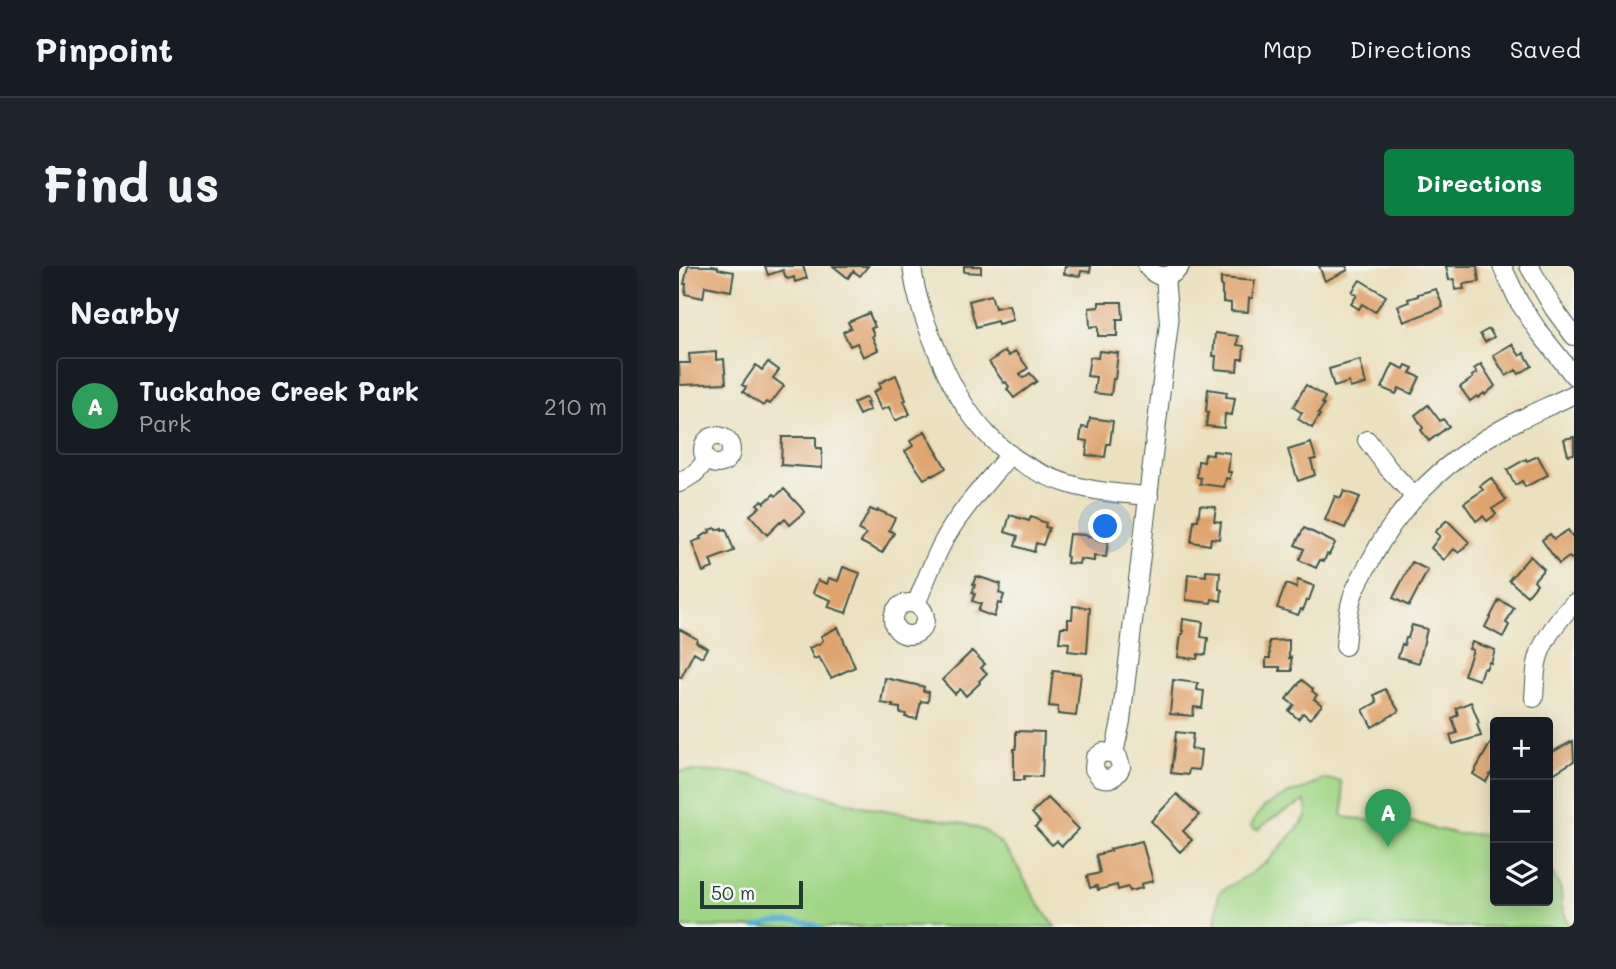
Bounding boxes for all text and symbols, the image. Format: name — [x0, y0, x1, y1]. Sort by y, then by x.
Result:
text: Pinpoint — [35, 27, 173, 70]
text: Map — [1263, 33, 1312, 64]
text: Directions — [1350, 33, 1472, 64]
text: Saved — [1510, 33, 1581, 64]
button: Directions — [1384, 149, 1574, 216]
text: Find us — [42, 151, 220, 214]
text: Nearby — [70, 292, 180, 332]
text: Tuckahoe Creek Park — [139, 374, 419, 408]
text: A — [87, 391, 103, 421]
text: 210 m — [544, 391, 607, 421]
text: Park — [139, 408, 191, 438]
your location — [1088, 509, 1122, 543]
map controls — [1490, 717, 1553, 906]
button: + — [1490, 717, 1553, 780]
button: − — [1490, 780, 1553, 843]
pin: A — [1365, 789, 1411, 847]
button: layers — [1490, 843, 1553, 906]
scale bar — [700, 878, 803, 910]
text: 50 m — [711, 880, 755, 905]

